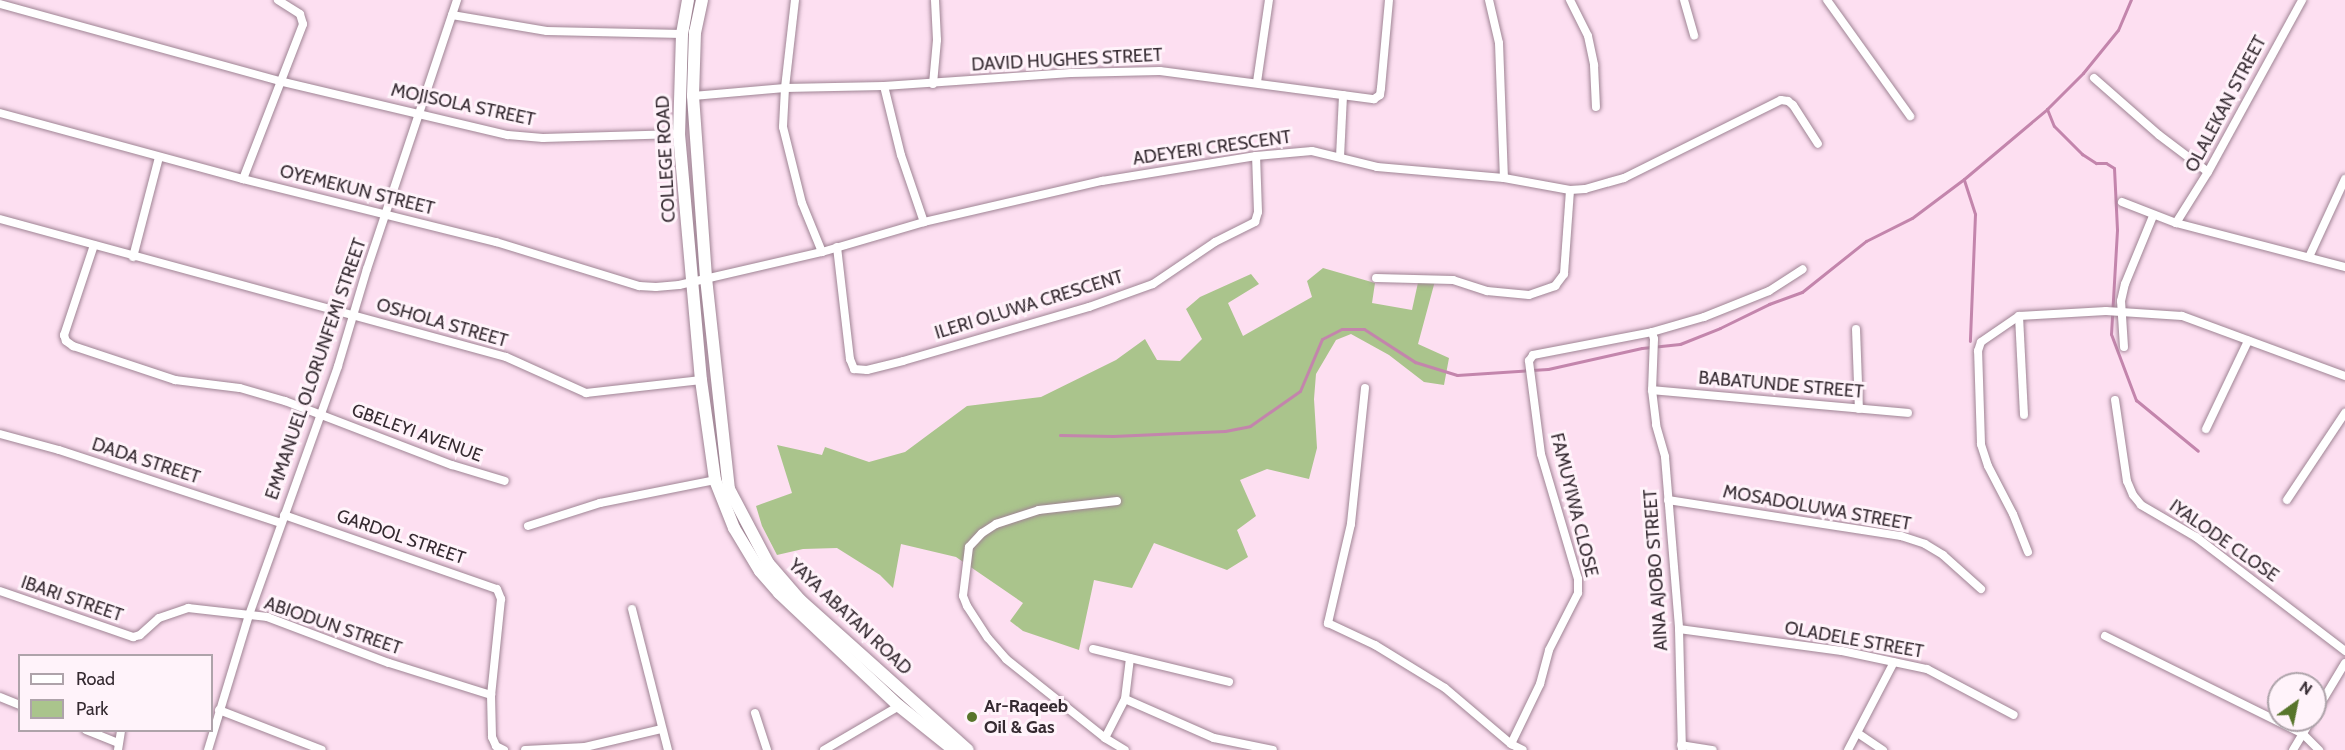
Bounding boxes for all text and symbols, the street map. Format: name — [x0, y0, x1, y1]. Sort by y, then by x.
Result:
street label: OLALEKAN STREET — [2181, 32, 2271, 176]
street label: DAVID HUGHES STREET — [971, 44, 1163, 76]
street label: MOJISOLA STREET — [389, 79, 537, 131]
street label: COLLEGE ROAD — [652, 95, 680, 223]
street label: ADEYERI CRESCENT — [1131, 126, 1293, 170]
street label: OYEMEKUN STREET — [277, 160, 437, 220]
street label: EMMANUEL OLORUNFEMI STREET — [261, 235, 371, 503]
street label: ILERI OLUWA CRESCENT — [932, 266, 1126, 344]
street label: OSHOLA STREET — [374, 294, 510, 352]
street label: BABATUNDE STREET — [1698, 367, 1864, 403]
street label: GBELEYI AVENUE — [349, 399, 485, 467]
street label: FAMUYIWA CLOSE — [1546, 431, 1602, 579]
street label: DADA STREET — [89, 433, 203, 489]
street label: MOSADOLUWA STREET — [1721, 481, 1913, 535]
street label: AINA AJOBO STREET — [1640, 488, 1672, 652]
street label: IYALODE CLOSE — [2165, 495, 2283, 587]
street label: GARDOL STREET — [334, 505, 468, 569]
street label: YAYA ABATAN ROAD — [784, 554, 916, 680]
street label: IBARI STREET — [18, 571, 126, 627]
street label: ABIODUN STREET — [262, 592, 404, 660]
street label: OLADELE STREET — [1783, 617, 1925, 663]
legend — [18, 654, 213, 732]
text: Road — [76, 668, 115, 690]
north arrow — [2267, 672, 2327, 732]
text: N — [2296, 677, 2316, 699]
place label: Ar-Raqeeb Oil & Gas — [984, 696, 1068, 738]
text: Park — [76, 698, 108, 720]
marker: Ar-Raqeeb Oil & Gas — [965, 710, 979, 724]

